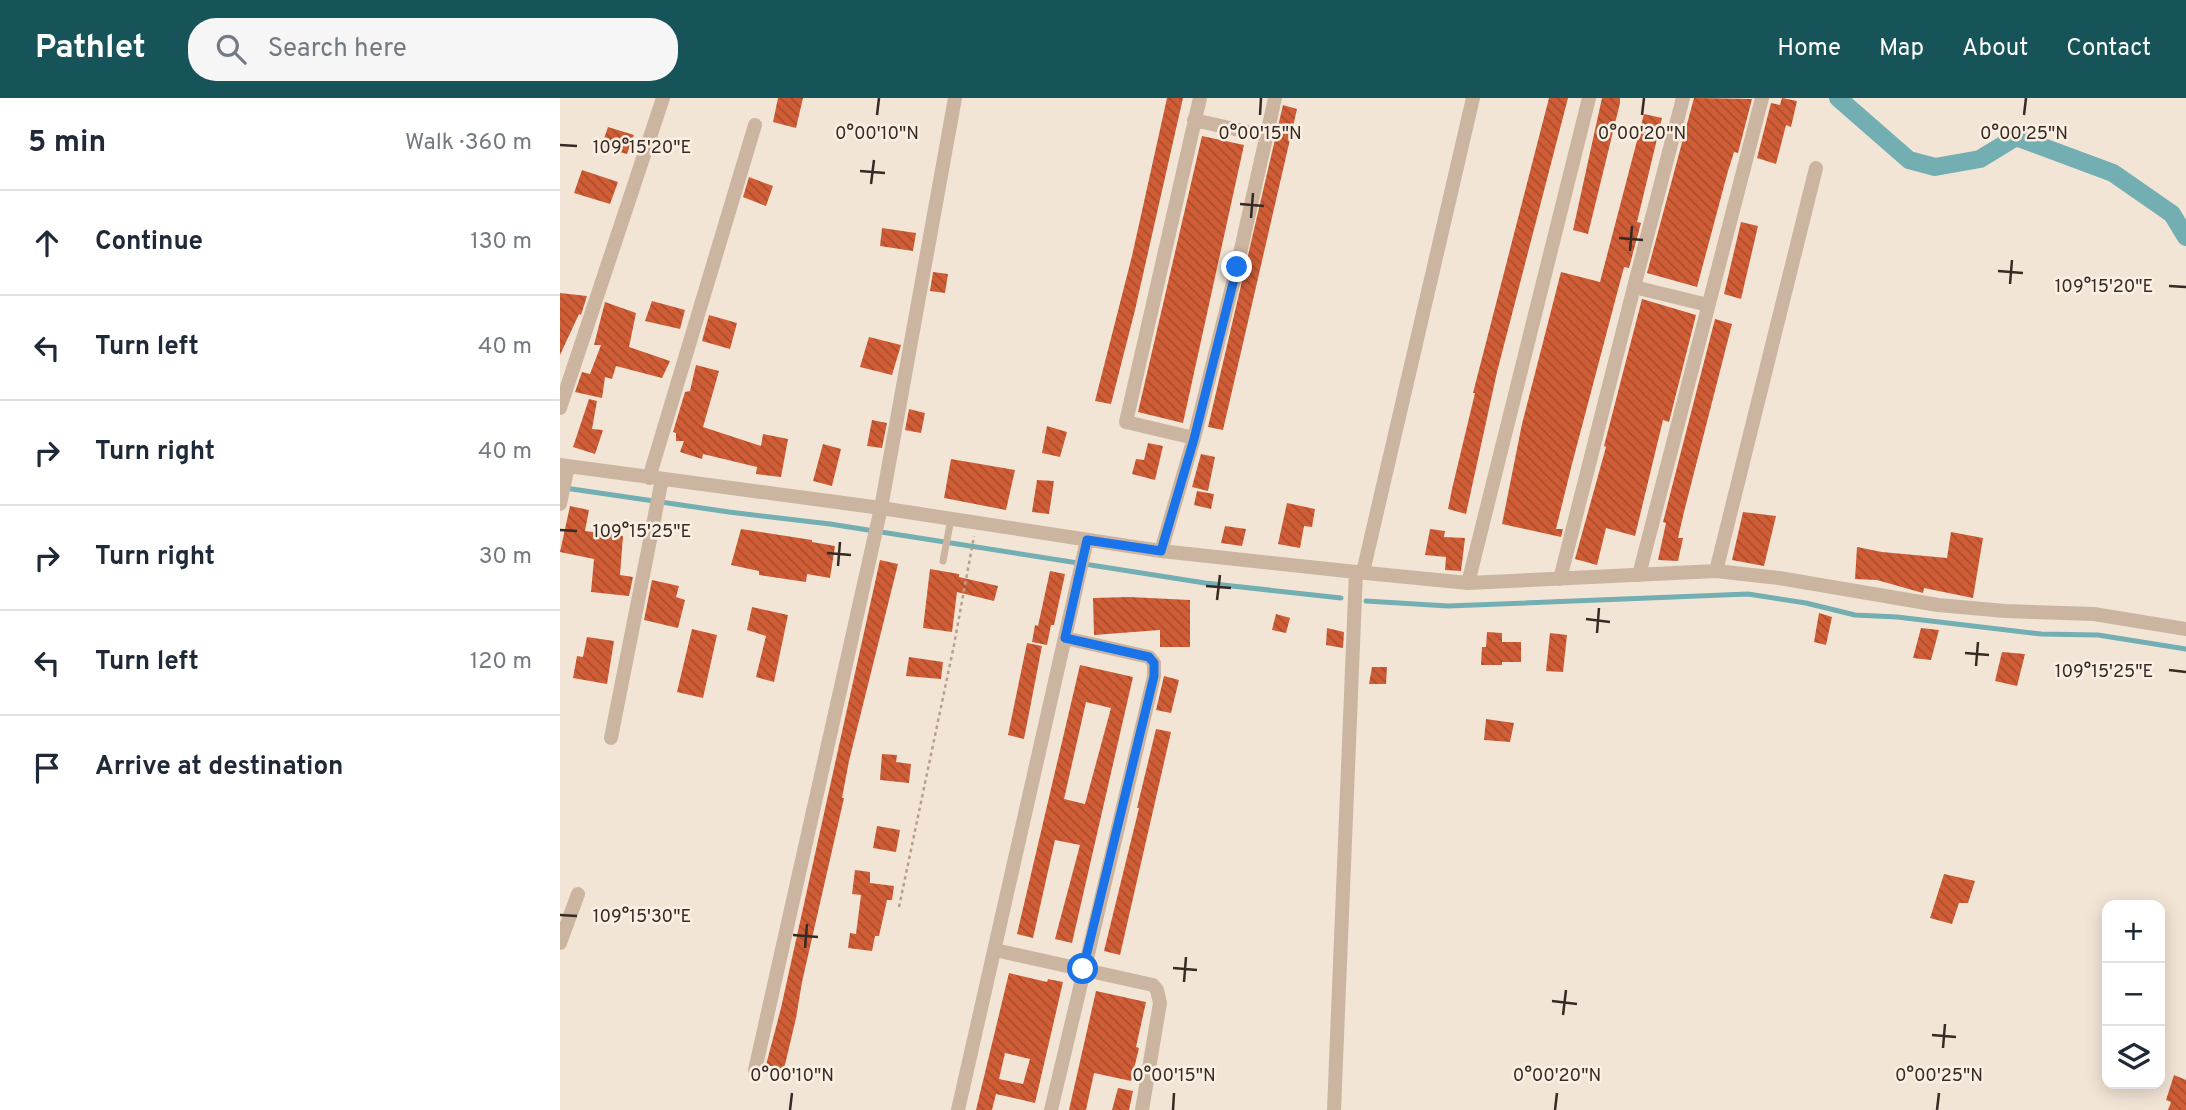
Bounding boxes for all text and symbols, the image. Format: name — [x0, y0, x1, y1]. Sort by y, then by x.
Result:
search box — [188, 18, 678, 81]
text: Pathlet — [35, 28, 146, 70]
icon: search — [212, 30, 250, 68]
text: Search here — [268, 33, 407, 66]
text: Home — [1777, 34, 1841, 64]
text: Map — [1879, 34, 1924, 64]
text: About — [1962, 34, 2028, 64]
text: Contact — [2066, 34, 2151, 64]
text: 0°00'10"N — [835, 123, 919, 146]
text: 0°00'15"N — [1218, 123, 1302, 146]
text: 0°00'20"N — [1598, 123, 1686, 146]
text: 0°00'25"N — [1980, 123, 2068, 146]
text: 5 min — [28, 125, 106, 162]
text: Walk · 360 m — [405, 129, 532, 158]
text: 109°15'20"E — [593, 137, 691, 160]
icon: ahead — [28, 224, 66, 262]
text: Continue — [95, 226, 203, 259]
text: 130 m — [470, 228, 532, 257]
route end — [1221, 251, 1252, 282]
text: 109°15'20"E — [2055, 276, 2153, 299]
icon: left — [28, 329, 66, 367]
text: Turn left — [95, 331, 199, 364]
text: 40 m — [478, 333, 532, 362]
icon: right — [28, 434, 66, 472]
text: Turn right — [95, 436, 215, 469]
text: 40 m — [478, 438, 532, 467]
text: 109°15'25"E — [593, 521, 691, 544]
icon: right — [28, 539, 66, 577]
text: Turn right — [95, 541, 215, 574]
text: 30 m — [479, 543, 532, 572]
icon: left — [28, 644, 66, 682]
text: Turn left — [95, 646, 199, 679]
text: 120 m — [470, 648, 532, 677]
text: 109°15'25"E — [2055, 661, 2153, 684]
icon: arrive — [28, 749, 66, 787]
text: Arrive at destination — [95, 751, 343, 784]
map controls — [2102, 900, 2165, 1089]
button: + — [2102, 900, 2165, 963]
text: 109°15'30"E — [593, 906, 691, 929]
route start — [1067, 953, 1098, 984]
button: − — [2102, 963, 2165, 1026]
button: layers — [2102, 1026, 2165, 1089]
text: 0°00'10"N — [750, 1065, 834, 1088]
text: 0°00'15"N — [1132, 1065, 1216, 1088]
text: 0°00'20"N — [1513, 1065, 1601, 1088]
text: 0°00'25"N — [1895, 1065, 1983, 1088]

